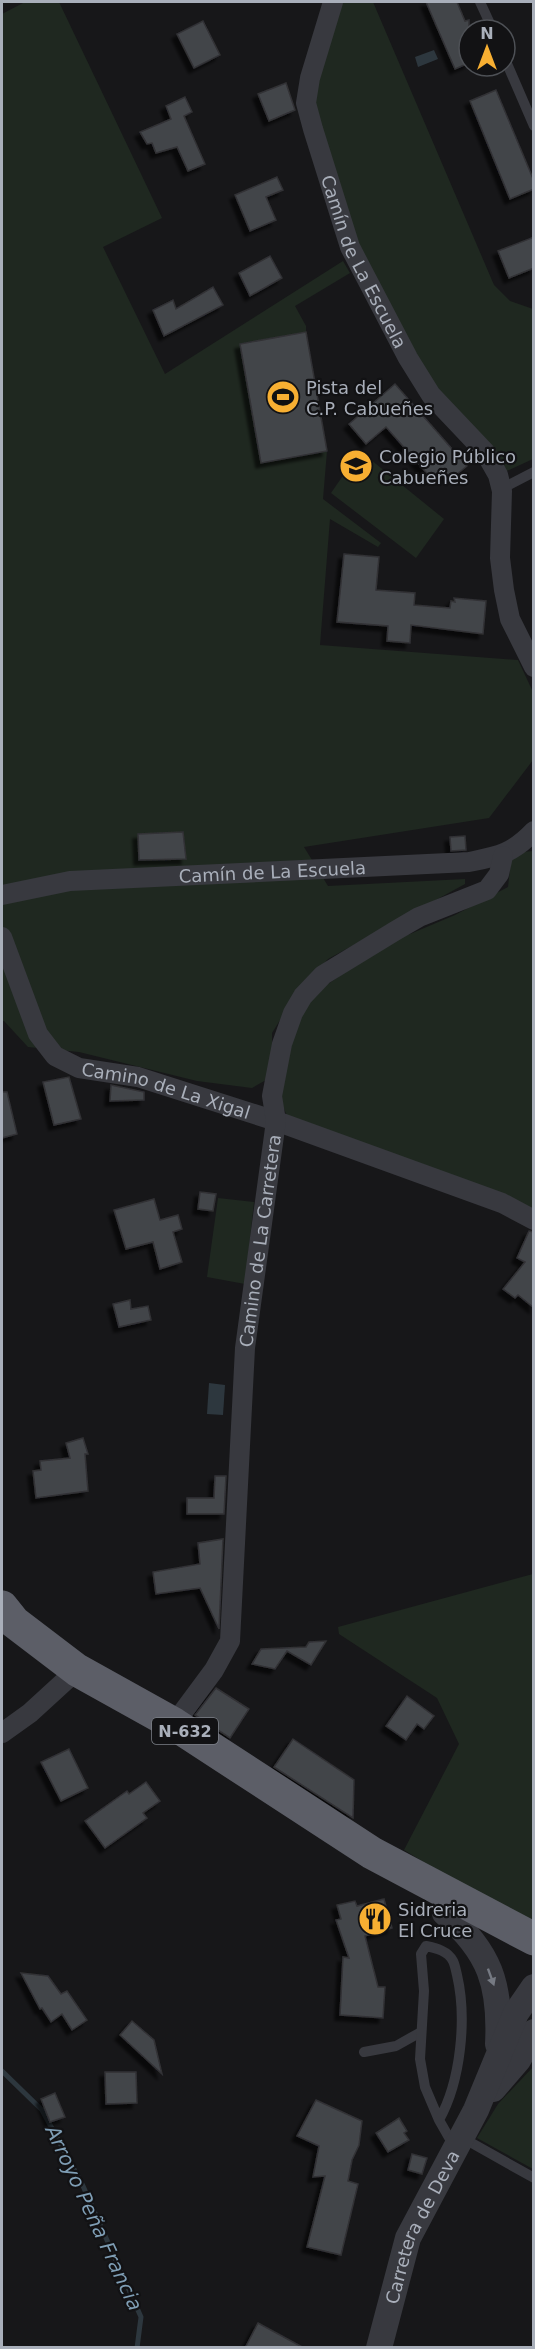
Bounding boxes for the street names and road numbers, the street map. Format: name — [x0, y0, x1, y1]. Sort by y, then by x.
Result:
street label: Camín de La Escuela — [318, 172, 411, 352]
street label: Camín de La Escuela — [178, 856, 367, 886]
street label: Camino de La Xigal — [80, 1058, 253, 1123]
street label: Camino de La Carretera — [235, 1133, 285, 1349]
road number: N-632 — [152, 1718, 218, 1744]
street label: Carretera de Deva — [381, 2146, 463, 2306]

